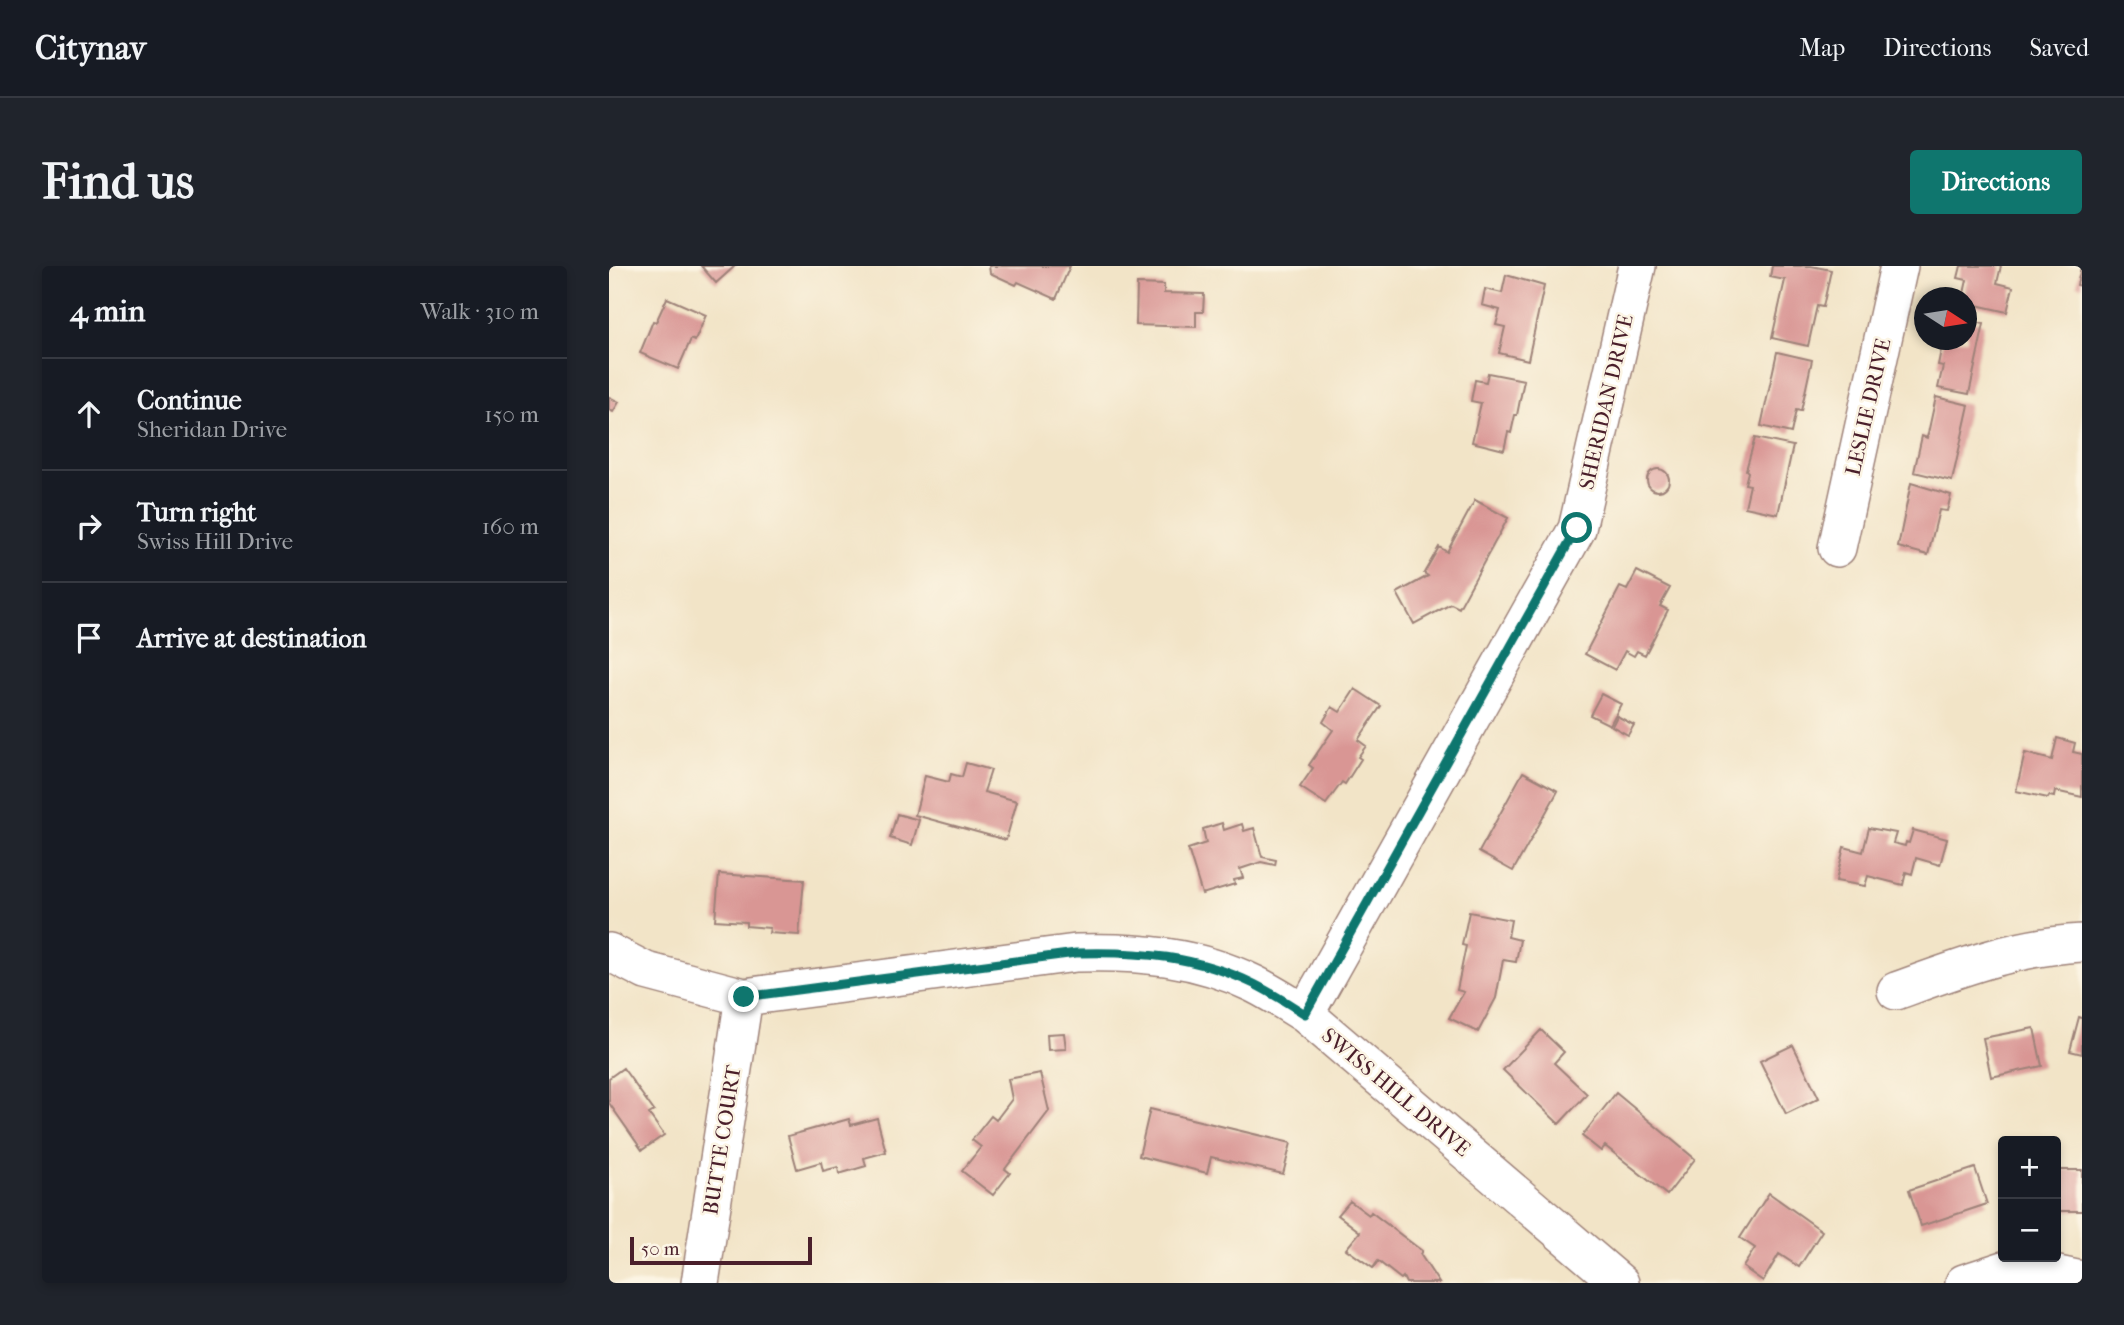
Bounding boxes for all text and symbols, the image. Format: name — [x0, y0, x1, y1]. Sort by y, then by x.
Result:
text: Citynav — [35, 29, 146, 68]
text: Map — [1799, 34, 1845, 62]
text: Directions — [1883, 34, 1991, 62]
text: Saved — [2029, 34, 2089, 62]
button: Directions — [1910, 150, 2082, 214]
text: Find us — [42, 153, 194, 211]
north arrow — [1914, 287, 1977, 350]
text: 4 min — [70, 294, 145, 329]
text: Walk · 310 m — [420, 298, 539, 325]
street label: SHERIDAN DRIVE — [1574, 312, 1638, 492]
street label: LESLIE DRIVE — [1841, 336, 1896, 478]
text: Continue — [137, 385, 242, 416]
icon: ahead — [70, 395, 108, 433]
text: 150 m — [484, 401, 539, 428]
text: Sheridan Drive — [137, 416, 287, 443]
text: Turn right — [137, 497, 257, 528]
icon: right — [70, 507, 108, 545]
route start — [1561, 512, 1592, 543]
text: 160 m — [482, 513, 539, 540]
text: Swiss Hill Drive — [137, 528, 293, 555]
icon: arrive — [70, 619, 108, 657]
text: Arrive at destination — [137, 623, 367, 654]
route end — [728, 981, 759, 1012]
street label: SWISS HILL DRIVE — [1317, 1023, 1475, 1161]
street label: BUTTE COURT — [698, 1063, 746, 1217]
map controls — [1998, 1136, 2061, 1262]
button: + — [1998, 1136, 2061, 1199]
button: − — [1998, 1199, 2061, 1262]
scale bar — [630, 1234, 812, 1266]
text: 50 m — [641, 1238, 680, 1260]

